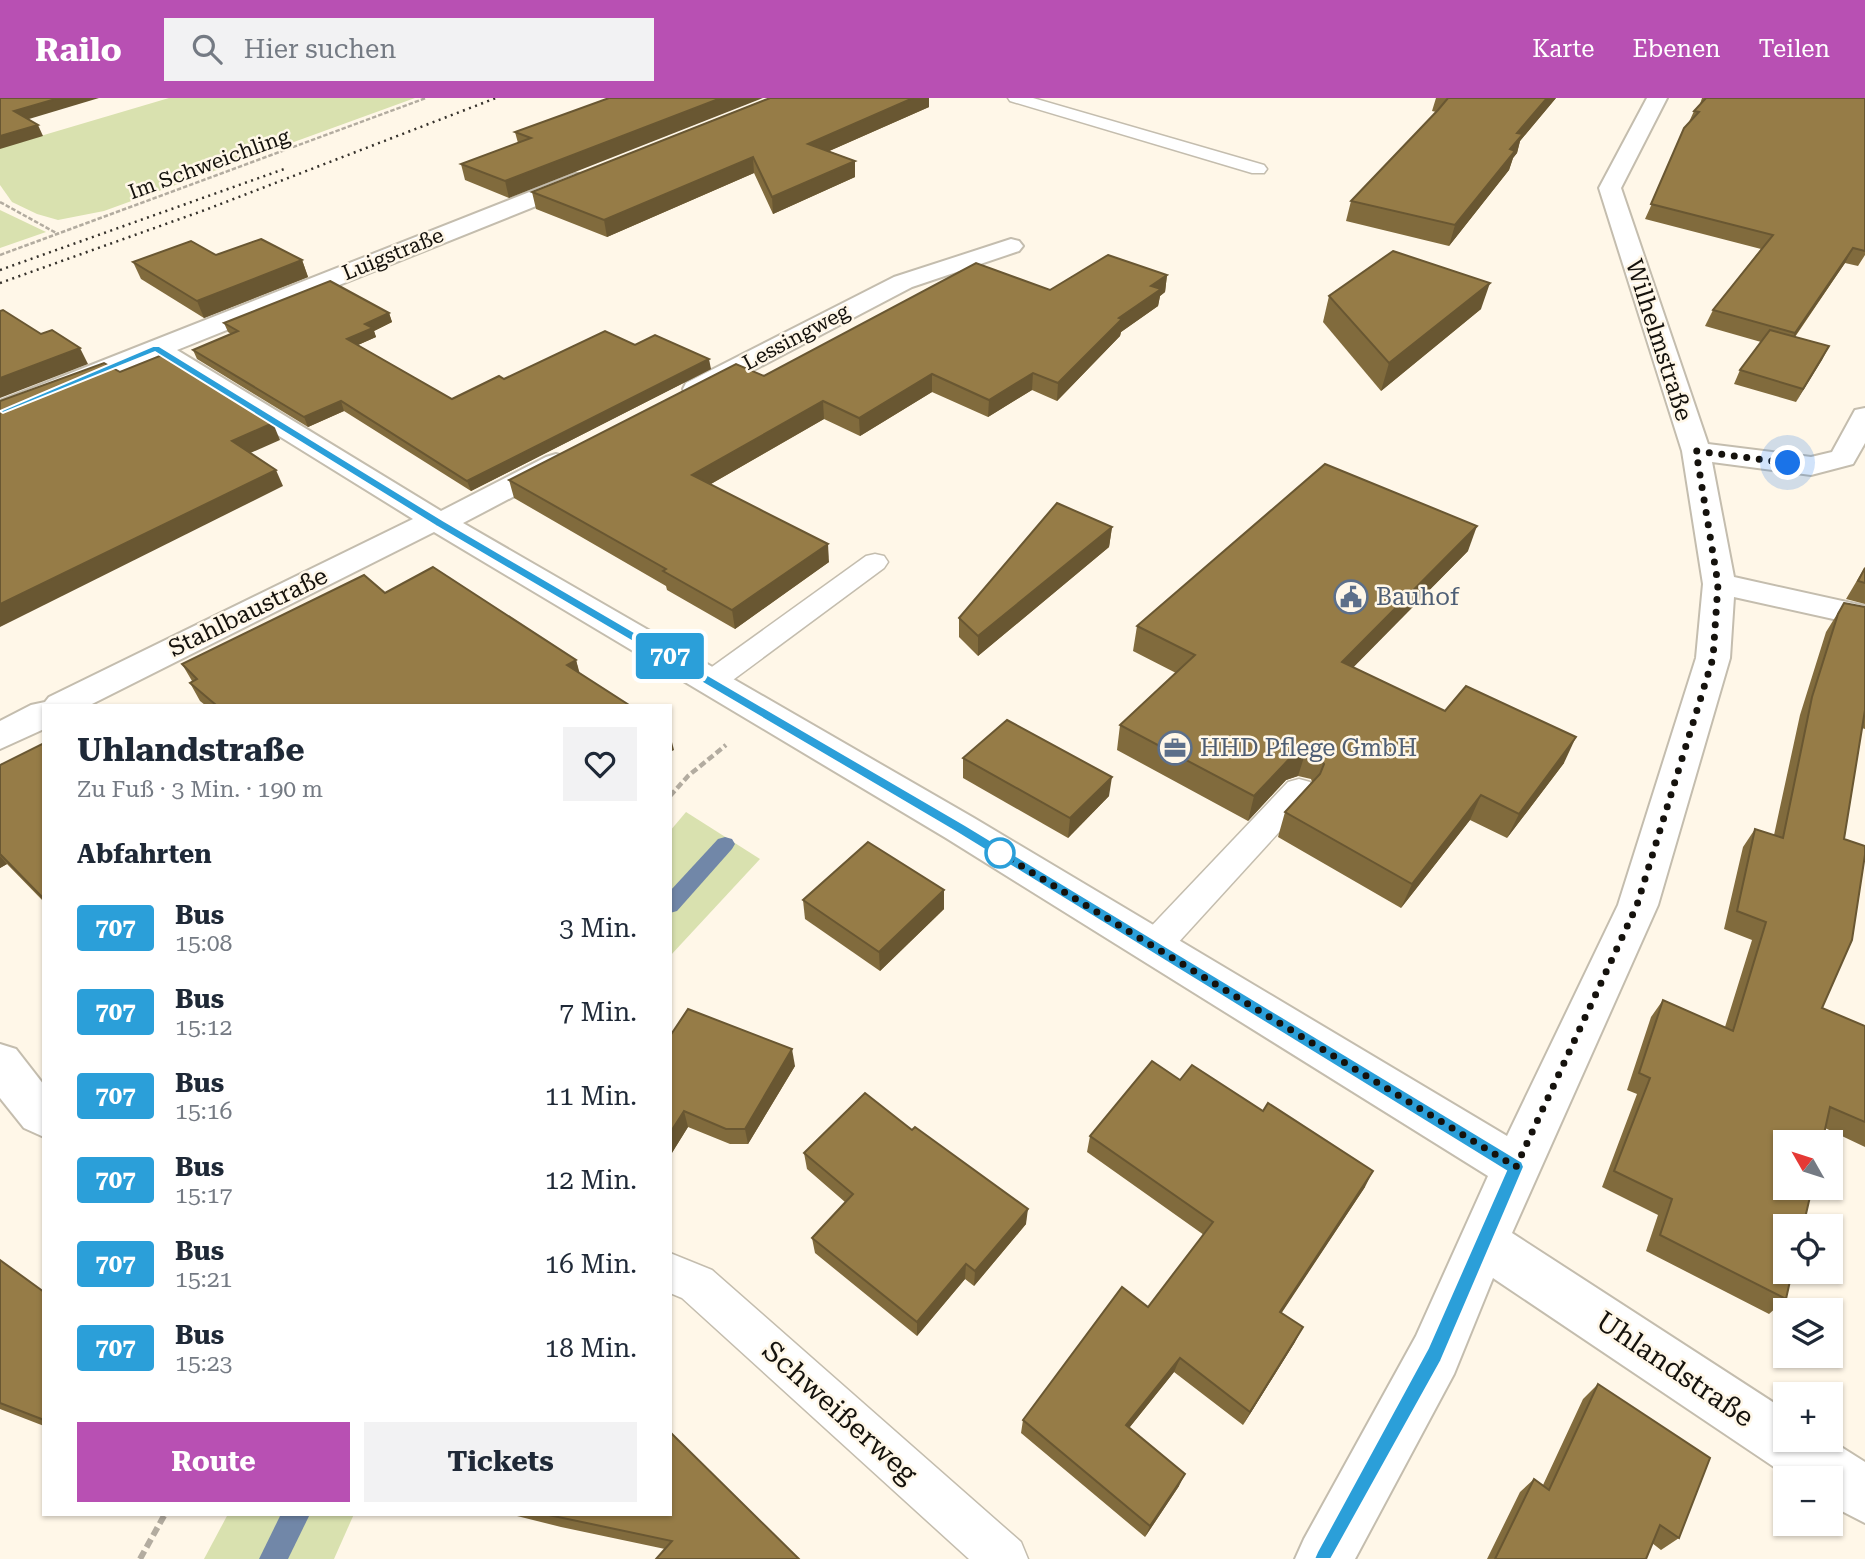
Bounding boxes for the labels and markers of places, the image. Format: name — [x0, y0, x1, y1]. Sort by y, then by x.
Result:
public building icon: Bauhof — [1332, 578, 1370, 616]
place label: Bauhof — [1376, 583, 1460, 611]
office icon: HHD Pflege GmbH — [1156, 729, 1194, 767]
place label: HHD Pflege GmbH — [1200, 734, 1417, 762]
unlabelled marker — [985, 838, 1015, 868]

